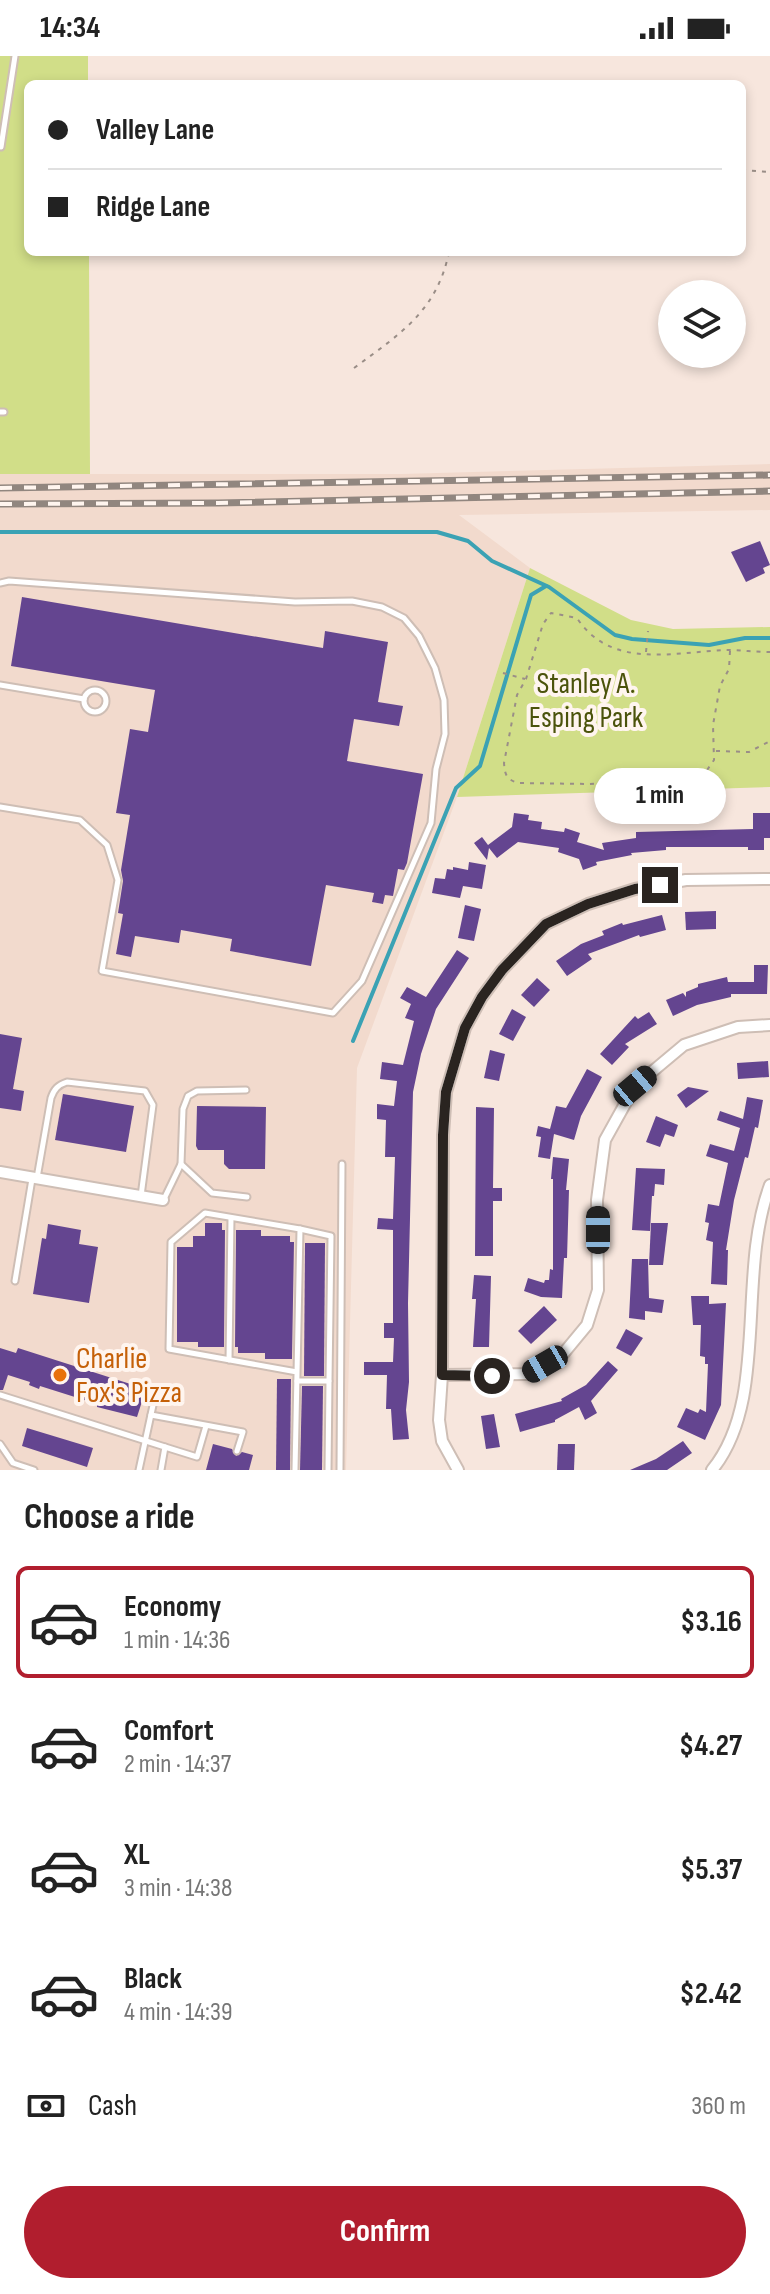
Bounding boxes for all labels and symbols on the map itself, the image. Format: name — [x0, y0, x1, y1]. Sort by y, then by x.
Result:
park label: Stanley A. Esping Park — [529, 666, 644, 736]
callout: 1 min — [594, 769, 726, 825]
route end — [642, 867, 678, 903]
car — [609, 1061, 661, 1111]
car — [586, 1206, 610, 1254]
place label: Charlie Fox's Pizza — [76, 1341, 182, 1411]
car — [518, 1342, 572, 1386]
route start — [474, 1358, 510, 1394]
marker: Charlie Fox's Pizza — [51, 1366, 69, 1384]

